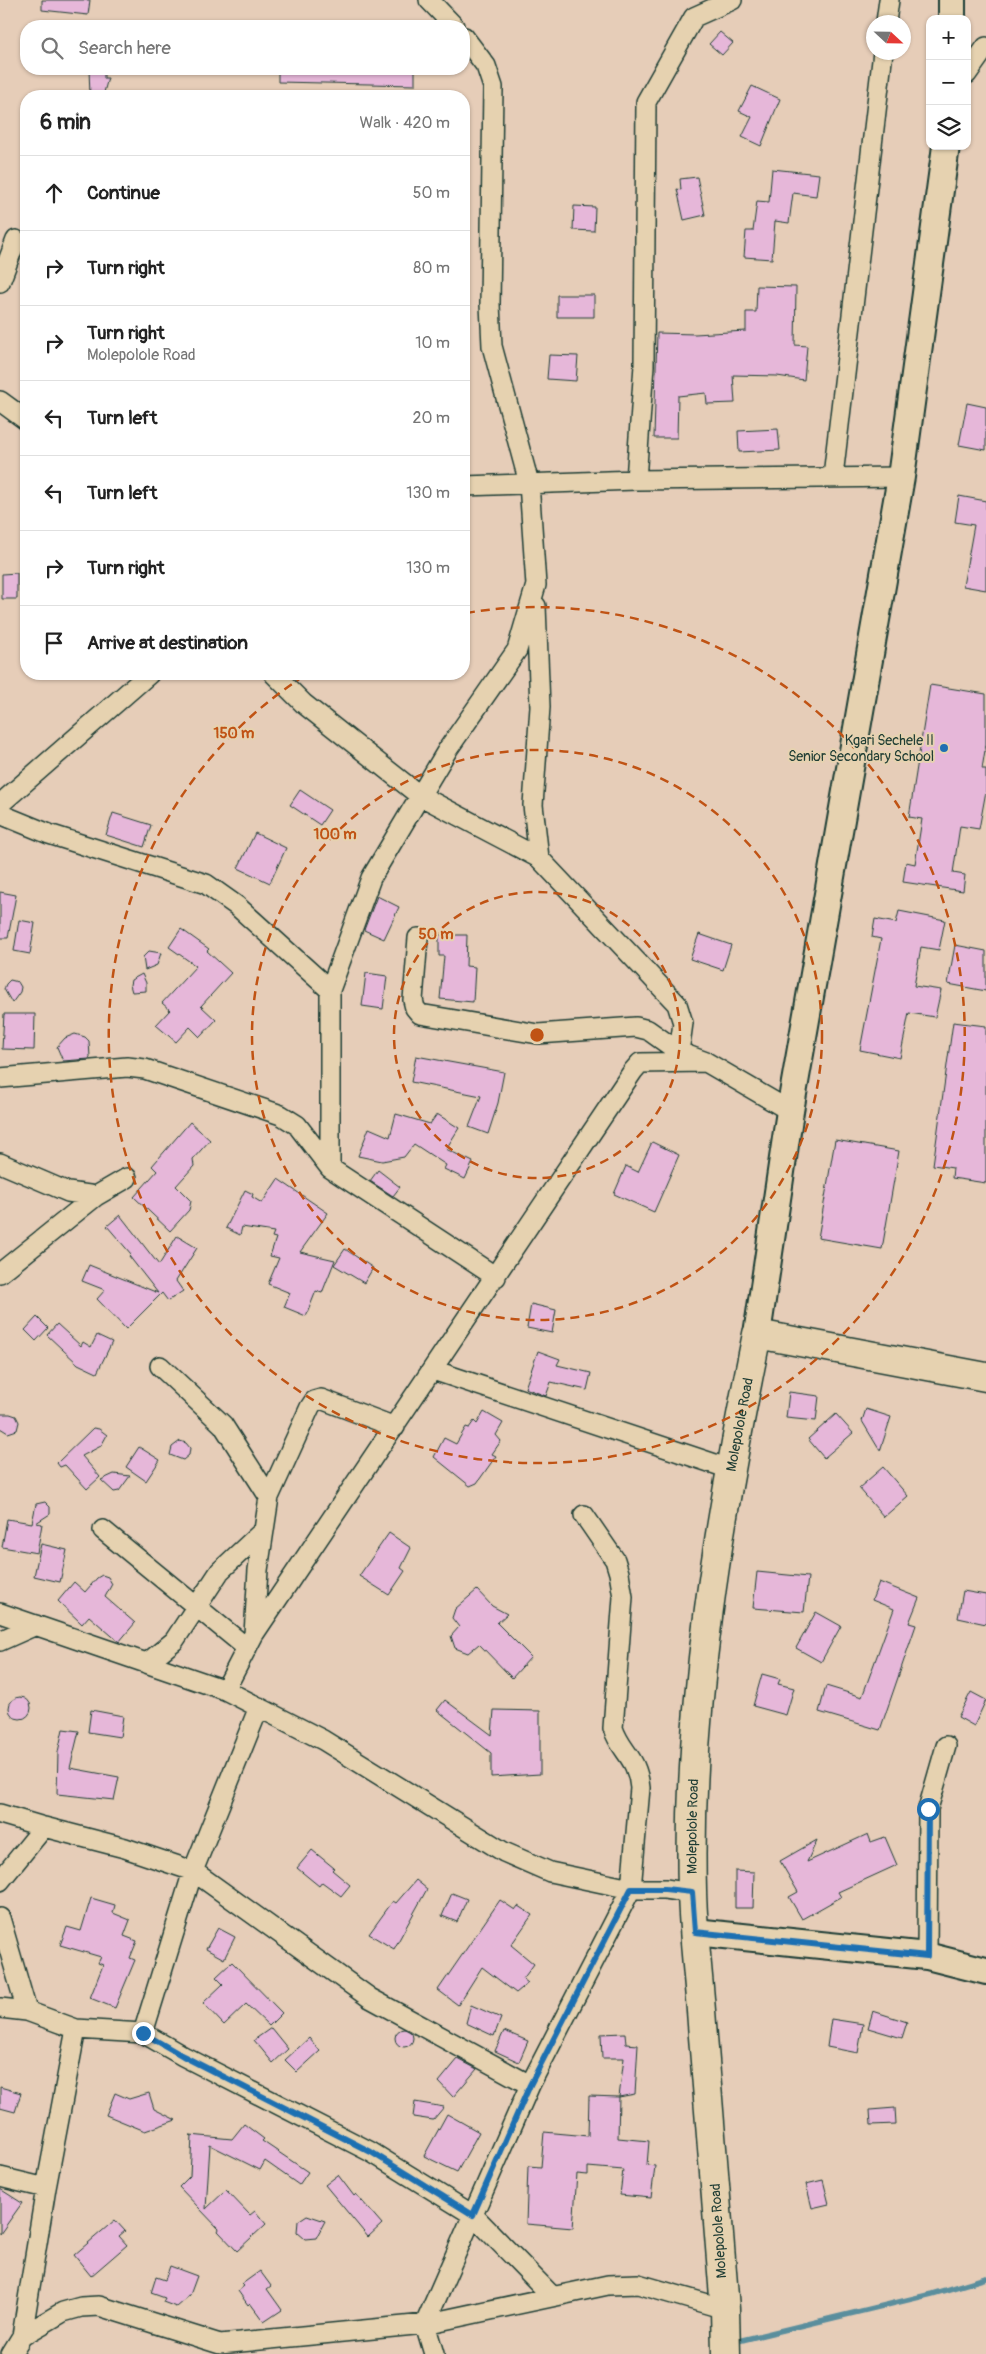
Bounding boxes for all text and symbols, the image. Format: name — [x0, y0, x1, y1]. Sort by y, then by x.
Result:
north arrow — [866, 15, 911, 60]
map controls — [926, 15, 971, 150]
button: + — [926, 15, 971, 60]
search box — [20, 20, 470, 75]
icon: search — [38, 34, 66, 62]
text: Search here — [78, 36, 171, 60]
button: − — [926, 60, 971, 105]
button: layers — [926, 105, 971, 150]
text: 6 min — [40, 109, 91, 136]
text: Walk · 420 m — [359, 113, 450, 133]
icon: ahead — [40, 179, 68, 207]
text: Continue — [87, 181, 160, 205]
text: 50 m — [413, 183, 450, 203]
icon: right — [40, 254, 68, 282]
text: Turn right — [87, 256, 165, 280]
text: 80 m — [413, 258, 450, 278]
text: Turn right — [87, 321, 165, 345]
icon: right — [40, 329, 68, 357]
text: 10 m — [415, 333, 450, 353]
text: Molepolole Road — [87, 345, 196, 365]
icon: left — [40, 404, 68, 432]
text: Turn left — [87, 406, 157, 430]
text: 20 m — [412, 408, 450, 428]
icon: left — [40, 479, 68, 507]
text: Turn left — [87, 481, 157, 505]
text: 130 m — [406, 483, 450, 503]
icon: right — [40, 554, 68, 582]
text: Turn right — [87, 556, 165, 580]
text: 130 m — [406, 558, 450, 578]
icon: arrive — [40, 629, 68, 657]
text: Arrive at destination — [87, 631, 248, 655]
text: 150 m — [214, 724, 254, 743]
place label: Kgari Sechele II Senior Secondary School — [788, 732, 934, 765]
marker: Kgari Sechele II Senior Secondary School — [938, 742, 950, 754]
text: 100 m — [314, 825, 356, 844]
text: 50 m — [419, 925, 453, 944]
centre of rings — [528, 1026, 546, 1044]
street label: Molepolole Road — [723, 1376, 757, 1473]
street label: Molepolole Road — [683, 1778, 702, 1874]
route start — [917, 1798, 940, 1821]
route end — [132, 2022, 155, 2045]
street label: Molepolole Road — [707, 2183, 730, 2279]

